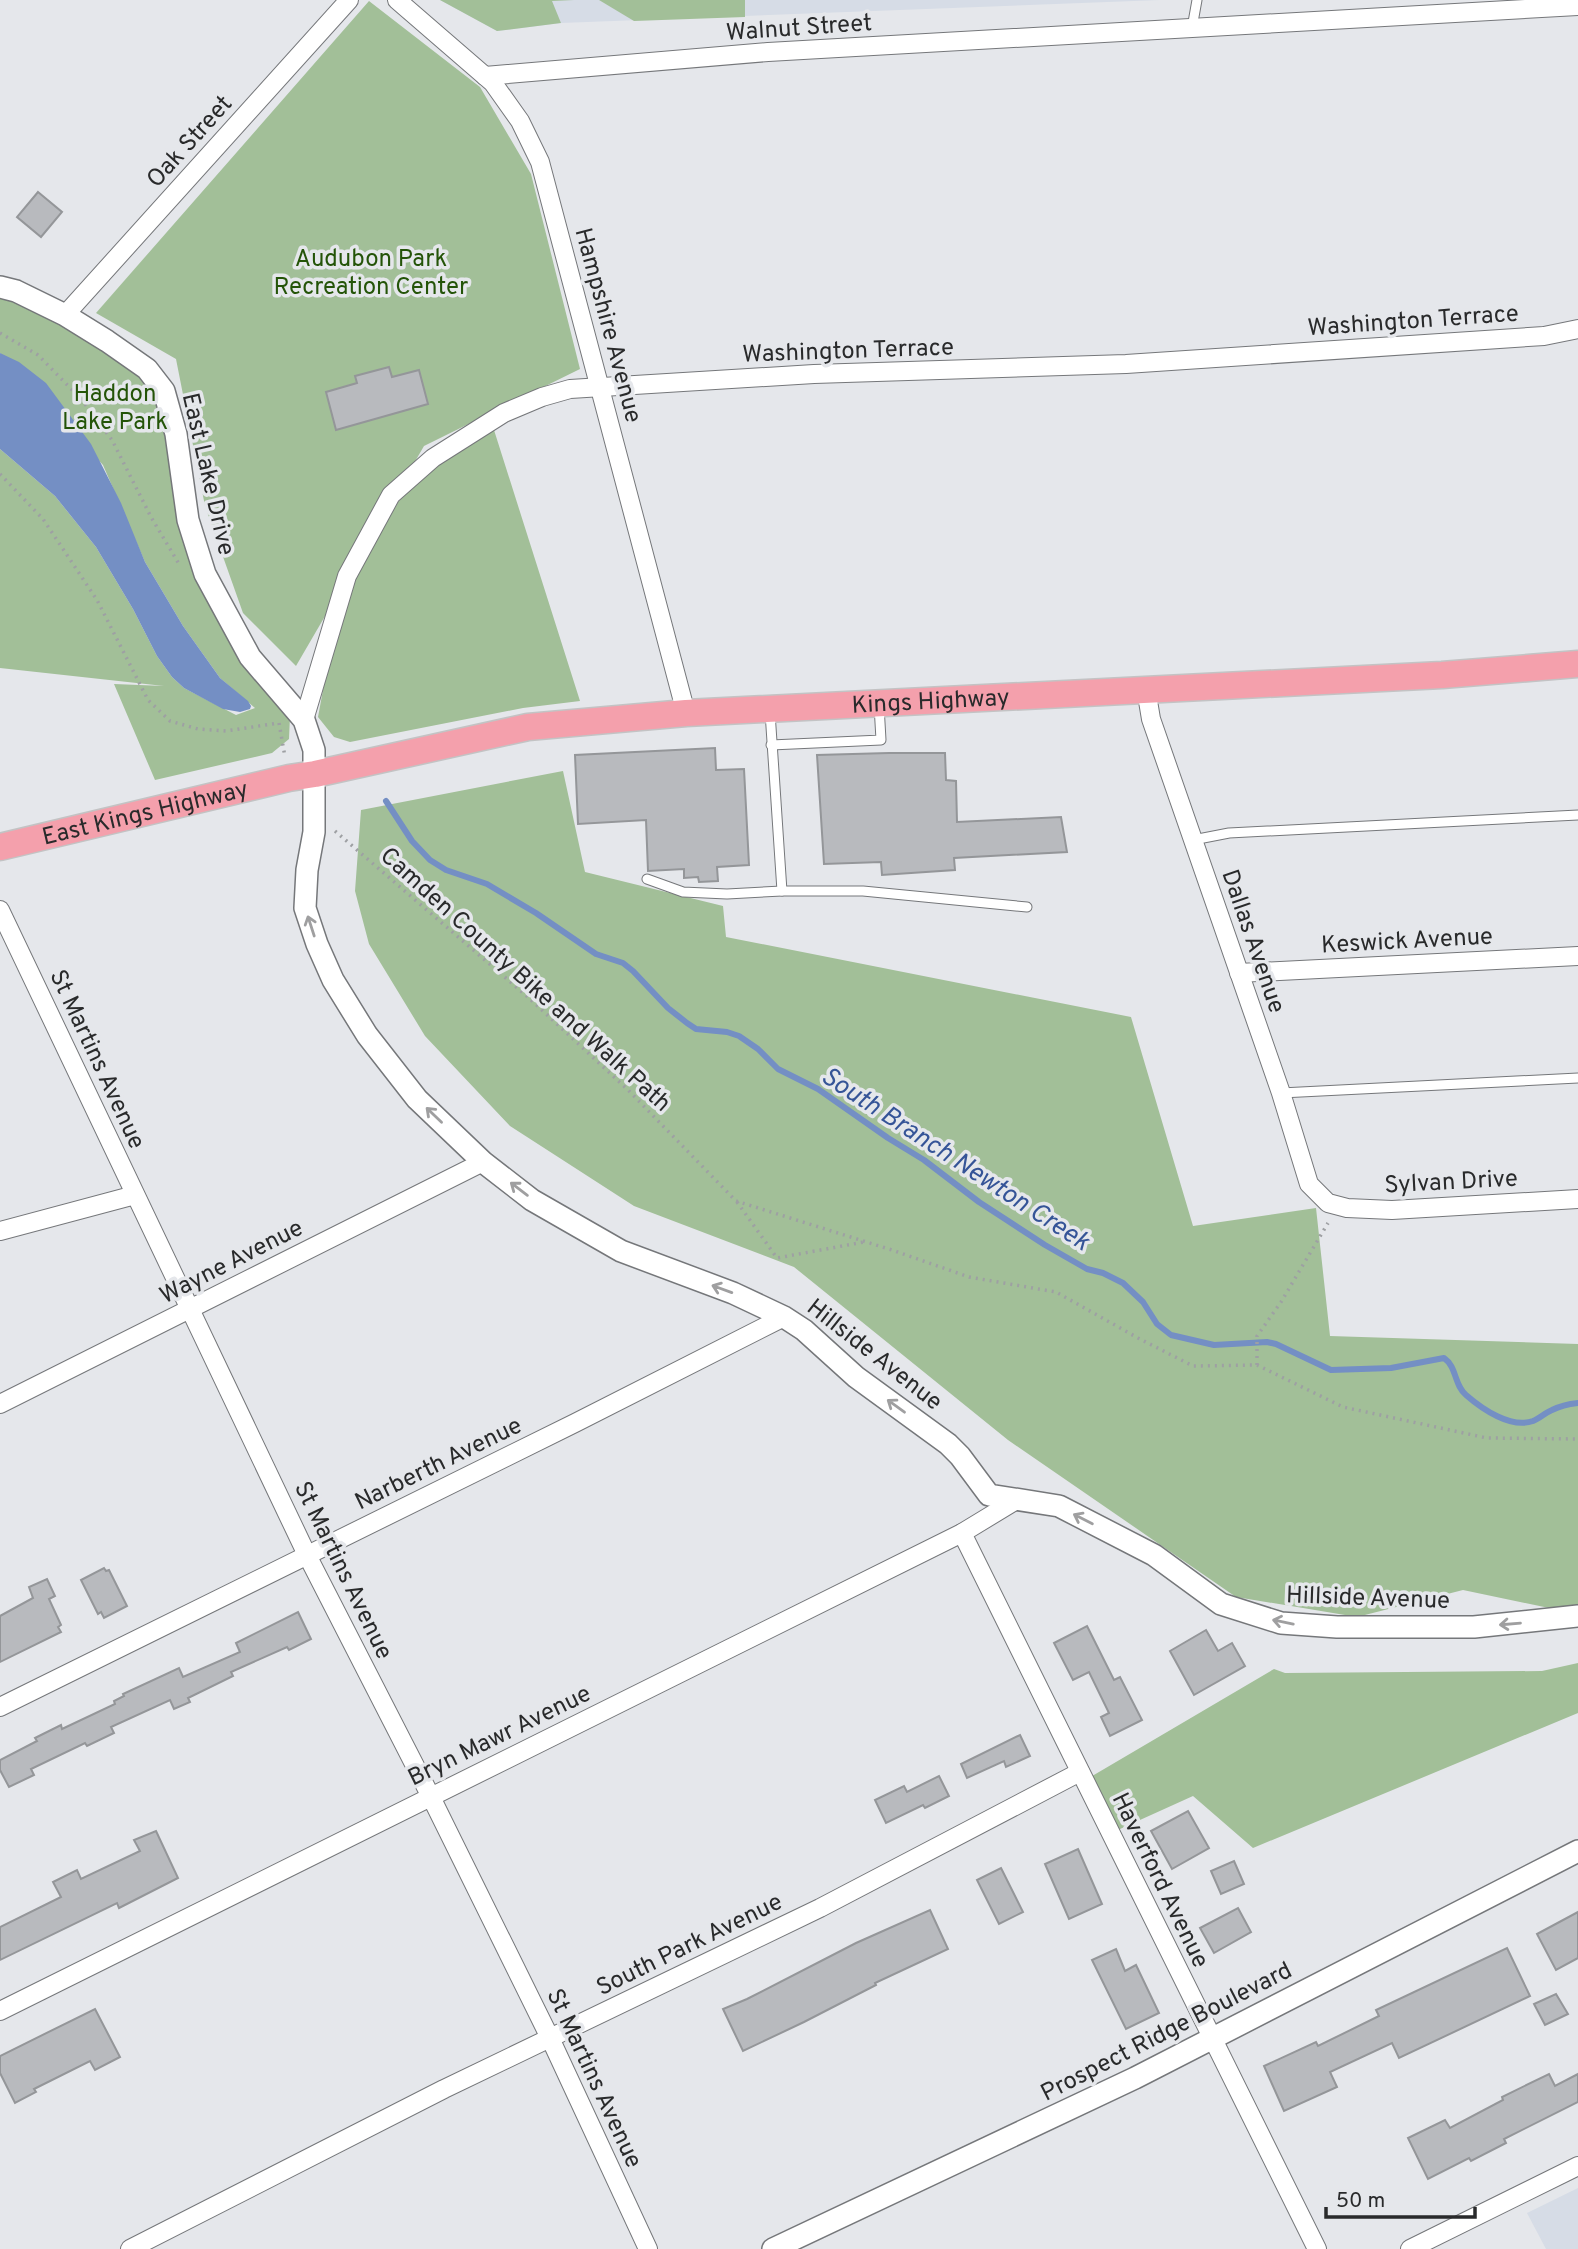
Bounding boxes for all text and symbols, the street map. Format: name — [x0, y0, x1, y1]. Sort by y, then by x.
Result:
street label: Walnut Street — [725, 9, 873, 49]
street label: Oak Street — [141, 90, 240, 195]
street label: Hampshire Avenue — [567, 225, 647, 426]
park label: Audubon Park Recreation Center — [274, 245, 468, 303]
street label: Washington Terrace — [1306, 300, 1520, 344]
street label: Washington Terrace — [742, 333, 954, 371]
park label: Haddon Lake Park — [62, 380, 168, 438]
street label: East Lake Drive — [174, 390, 240, 559]
street label: Kings Highway — [851, 684, 1010, 722]
street label: East Kings Highway — [39, 775, 251, 853]
street label: Camden County Bike and Walk Path — [373, 842, 676, 1119]
street label: Dallas Avenue — [1214, 866, 1291, 1017]
one-way arrow — [304, 915, 316, 937]
street label: Keswick Avenue — [1321, 923, 1494, 961]
street label: St Martins Avenue — [42, 965, 151, 1154]
water label: South Branch Newton Creek — [814, 1061, 1096, 1260]
one-way arrow — [426, 1106, 443, 1123]
street label: Sylvan Drive — [1384, 1165, 1519, 1201]
one-way arrow — [510, 1182, 529, 1197]
street label: Wayne Avenue — [155, 1214, 309, 1312]
one-way arrow — [712, 1281, 734, 1294]
street label: Hillside Avenue — [800, 1293, 948, 1418]
one-way arrow — [887, 1399, 906, 1413]
street label: Narberth Avenue — [350, 1411, 527, 1518]
street label: St Martins Avenue — [286, 1477, 398, 1665]
one-way arrow — [1073, 1511, 1094, 1525]
street label: Hillside Avenue — [1285, 1581, 1450, 1617]
one-way arrow — [1272, 1615, 1295, 1628]
one-way arrow — [1499, 1618, 1522, 1631]
street label: Bryn Mawr Avenue — [404, 1680, 596, 1794]
street label: Haverford Avenue — [1104, 1788, 1215, 1973]
street label: South Park Avenue — [592, 1888, 788, 2004]
street label: Prospect Ridge Boulevard — [1036, 1956, 1298, 2109]
street label: St Martins Avenue — [539, 1984, 648, 2173]
scale bar — [1326, 2176, 1475, 2220]
text: 50 m — [1336, 2188, 1385, 2215]

